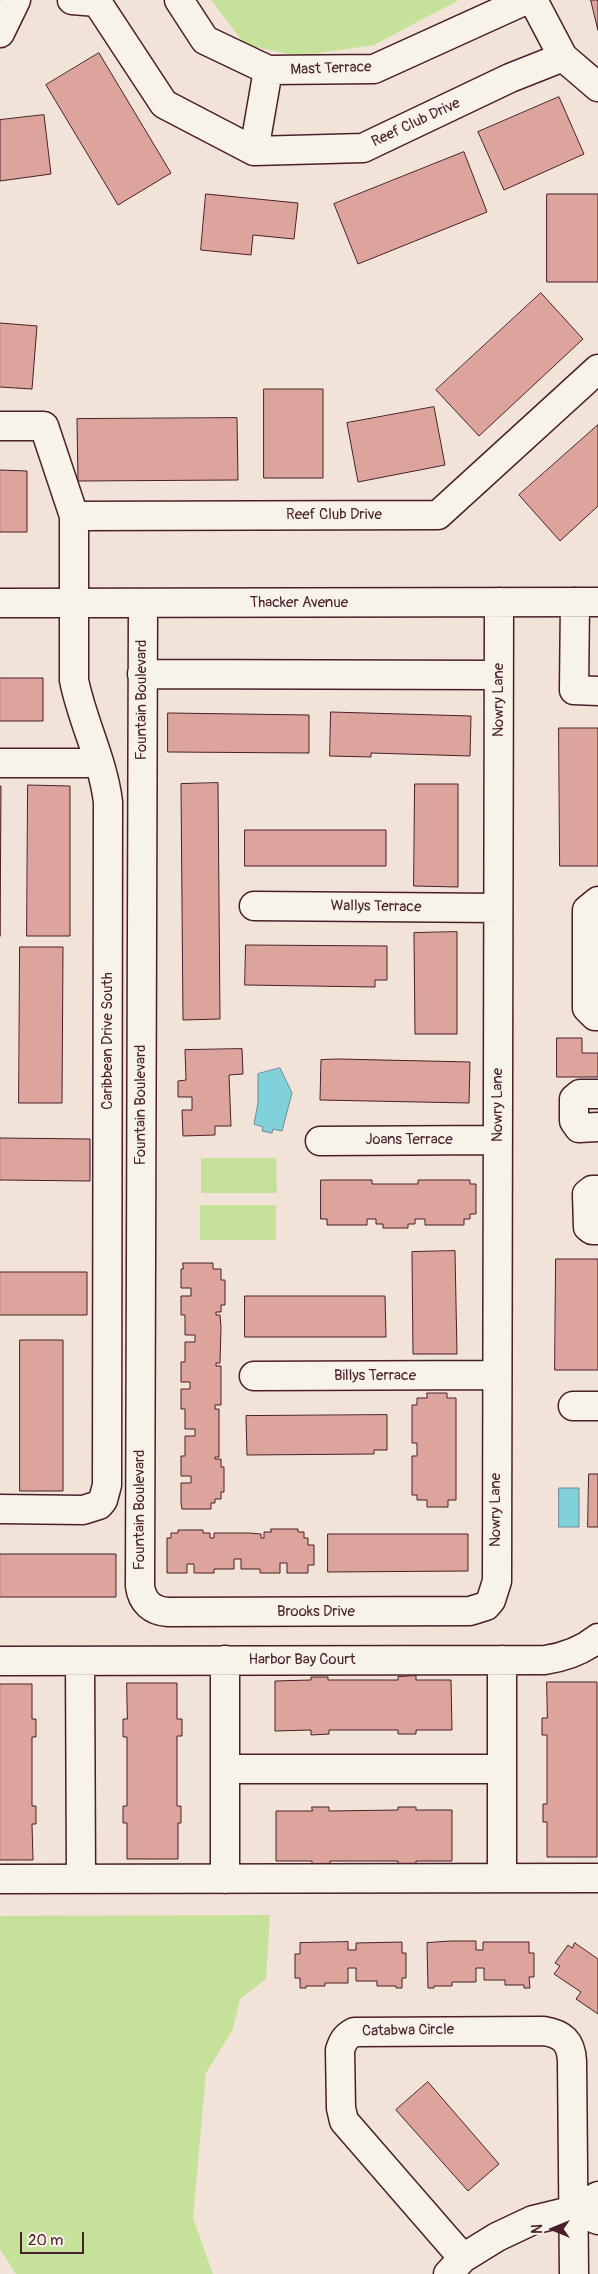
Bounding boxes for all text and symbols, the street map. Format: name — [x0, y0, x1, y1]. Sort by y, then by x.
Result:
street label: Mast Terrace — [290, 59, 372, 79]
street label: Reef Club Drive — [369, 95, 463, 151]
street label: Reef Club Drive — [286, 506, 382, 524]
street label: Thacker Avenue — [250, 594, 348, 612]
street label: Fountain Boulevard — [133, 640, 151, 760]
street label: Nowry Lane — [490, 663, 508, 737]
street label: Wallys Terrace — [330, 897, 422, 917]
street label: Caribbean Drive South — [99, 972, 117, 1110]
street label: Fountain Boulevard — [132, 1045, 150, 1165]
street label: Nowry Lane — [489, 1068, 507, 1142]
street label: Joans Terrace — [365, 1131, 453, 1149]
street label: Billys Terrace — [334, 1367, 416, 1385]
street label: Fountain Boulevard — [131, 1450, 149, 1570]
street label: Nowry Lane — [487, 1473, 505, 1547]
street label: Brooks Drive — [277, 1603, 355, 1621]
street label: Harbor Bay Court — [248, 1651, 356, 1669]
street label: Catabwa Circle — [362, 2021, 454, 2041]
north arrow — [528, 2204, 578, 2254]
scale bar — [22, 2222, 86, 2254]
text: N — [529, 2224, 546, 2234]
text: 20 m — [28, 2231, 63, 2250]

